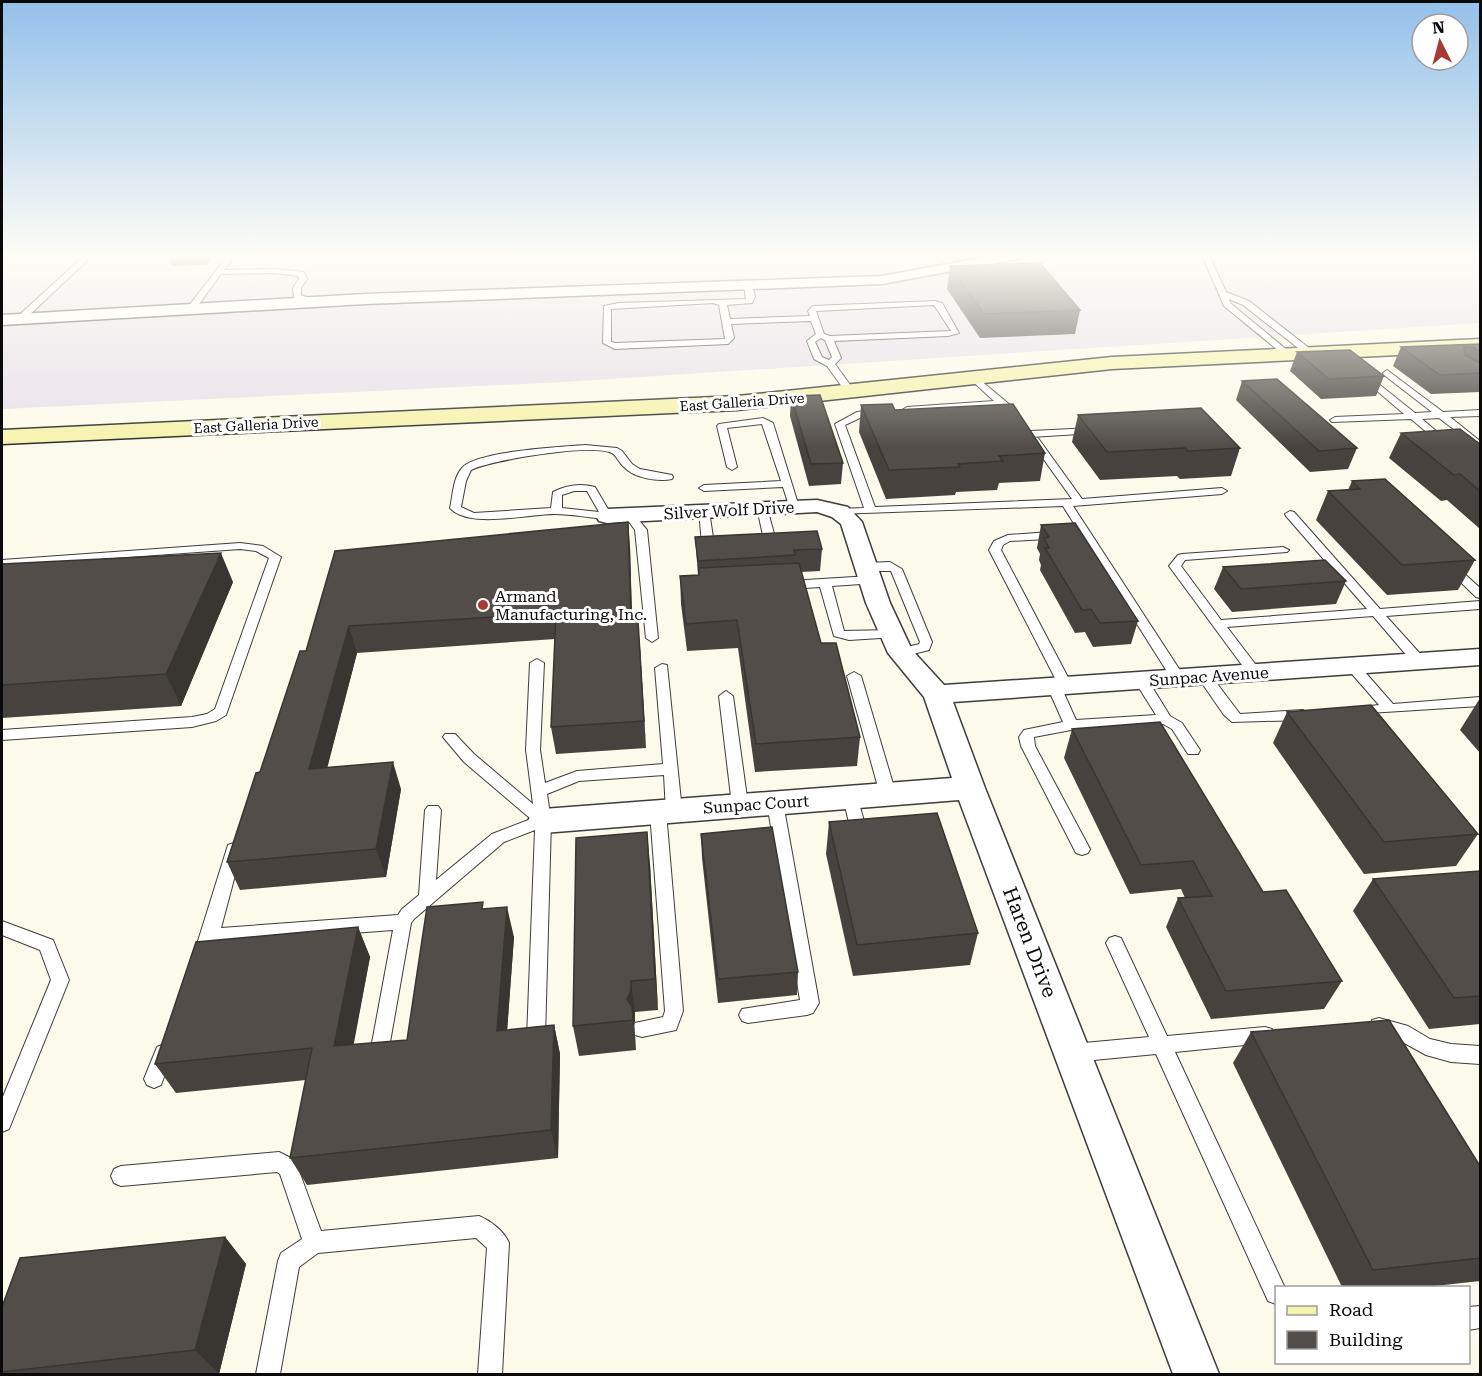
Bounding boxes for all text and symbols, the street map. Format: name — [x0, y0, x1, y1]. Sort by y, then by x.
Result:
north arrow — [1410, 12, 1470, 72]
text: N — [1431, 17, 1446, 38]
street label: East Galleria Drive — [679, 390, 805, 414]
street label: East Galleria Drive — [193, 414, 319, 436]
street label: Silver Wolf Drive — [663, 498, 795, 523]
place label: Armand Manufacturing, Inc. — [495, 587, 647, 624]
marker: Armand Manufacturing, Inc. — [476, 598, 490, 612]
street label: Sunpac Avenue — [1149, 663, 1269, 690]
street label: Sunpac Court — [702, 791, 810, 818]
street label: Haren Drive — [998, 883, 1062, 1001]
legend — [1275, 1286, 1470, 1364]
text: Road — [1329, 1299, 1374, 1320]
text: Building — [1329, 1329, 1403, 1350]

